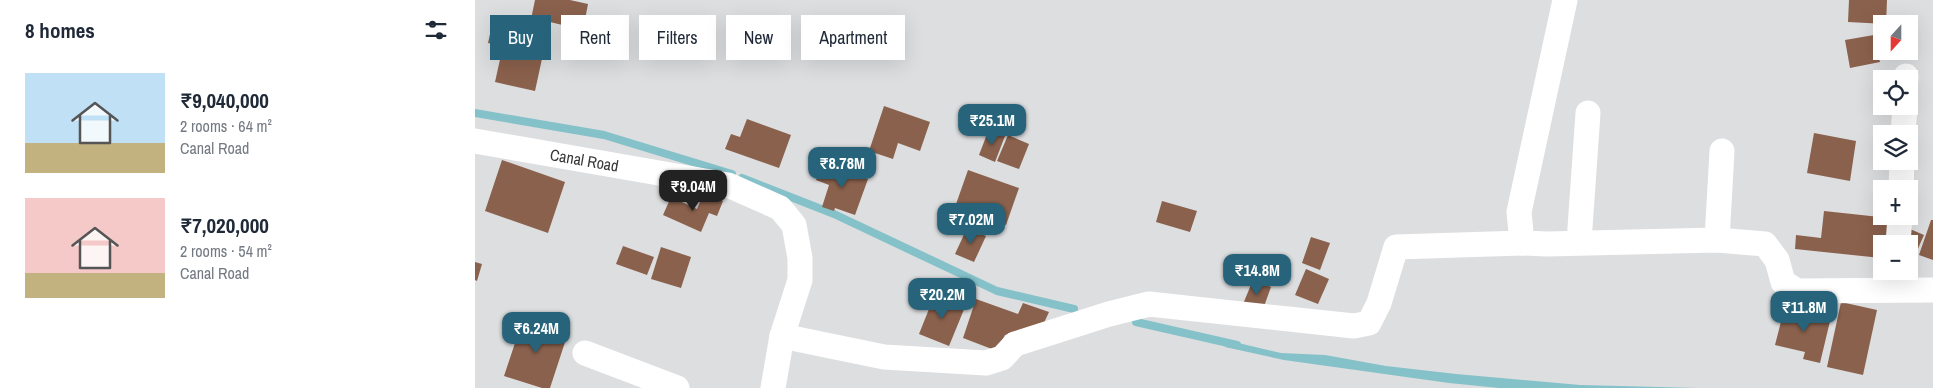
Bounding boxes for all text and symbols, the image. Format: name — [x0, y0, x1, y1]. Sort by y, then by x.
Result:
chip: Buy — [490, 15, 551, 60]
chip: Rent — [561, 15, 629, 60]
chip: Filters — [639, 15, 716, 60]
chip: New — [726, 15, 791, 60]
chip: Apartment — [801, 15, 905, 60]
north arrow — [1873, 15, 1917, 60]
map controls — [1873, 15, 1918, 280]
text: 8 homes — [25, 16, 95, 45]
icon: filters — [422, 16, 450, 44]
button: locate — [1873, 70, 1918, 115]
text: ₹9,040,000 — [180, 86, 269, 115]
icon: home — [65, 93, 125, 153]
pin: ₹25.1M — [951, 104, 1033, 146]
text: ₹25.1M — [969, 109, 1015, 131]
text: 2 rooms · 64 m² — [180, 115, 272, 137]
button: layers — [1873, 125, 1918, 170]
text: Canal Road — [180, 137, 249, 159]
street label: Canal Road — [548, 143, 620, 177]
pin: ₹8.78M — [801, 146, 883, 189]
text: ₹8.78M — [819, 152, 865, 174]
pin: ₹9.04M — [652, 170, 734, 212]
text: ₹9.04M — [670, 175, 716, 197]
button: + — [1873, 180, 1918, 225]
pin: ₹7.02M — [930, 202, 1012, 245]
text: ₹7.02M — [948, 208, 994, 230]
text: ₹7,020,000 — [180, 211, 269, 240]
icon: home — [65, 218, 125, 278]
button: − — [1873, 235, 1918, 280]
text: 2 rooms · 54 m² — [180, 240, 272, 262]
pin: ₹14.8M — [1216, 254, 1298, 296]
text: ₹14.8M — [1234, 259, 1280, 281]
text: Canal Road — [180, 262, 249, 284]
pin: ₹20.2M — [901, 278, 983, 320]
text: ₹20.2M — [919, 283, 965, 305]
pin: ₹11.8M — [1763, 290, 1845, 333]
text: ₹11.8M — [1781, 296, 1827, 318]
pin: ₹6.24M — [495, 312, 577, 354]
text: ₹6.24M — [513, 317, 559, 339]

